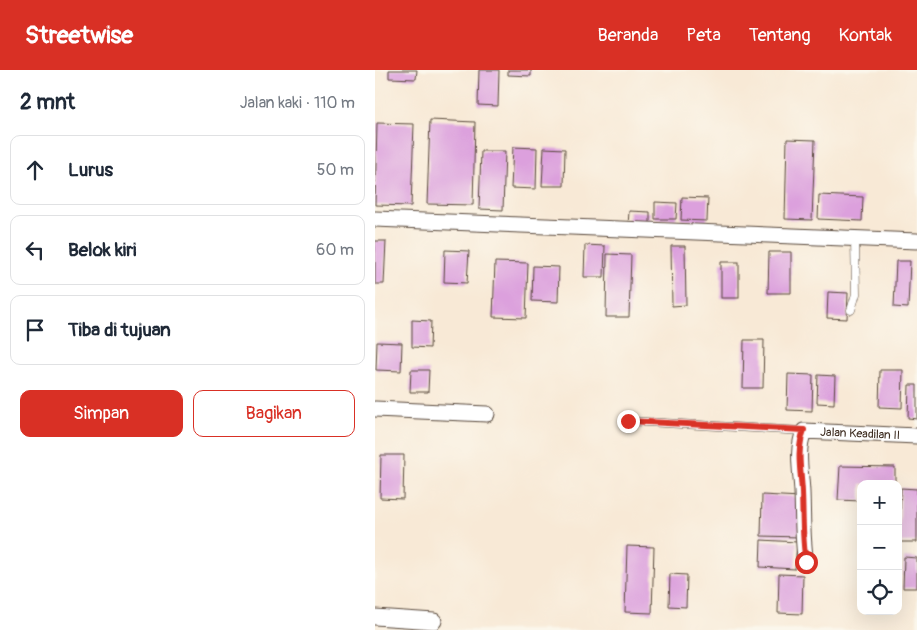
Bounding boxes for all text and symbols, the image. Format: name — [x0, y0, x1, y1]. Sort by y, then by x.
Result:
text: Streetwise — [25, 21, 133, 50]
text: Beranda — [598, 24, 658, 47]
text: Peta — [686, 24, 721, 47]
text: Tentang — [749, 24, 811, 47]
text: Kontak — [839, 24, 892, 47]
text: 2 mnt — [20, 89, 75, 116]
text: Jalan kaki · 110 m — [240, 93, 355, 113]
icon: ahead — [21, 156, 49, 184]
text: Lurus — [68, 158, 113, 182]
text: 50 m — [317, 160, 354, 180]
icon: left — [21, 236, 49, 264]
text: Belok kiri — [68, 238, 136, 262]
text: 60 m — [316, 240, 354, 260]
icon: arrive — [21, 316, 49, 344]
text: Tiba di tujuan — [68, 318, 171, 342]
button: Simpan — [20, 390, 183, 437]
button: Bagikan — [193, 390, 355, 437]
route end — [617, 410, 640, 433]
street label: Jalan Keadilan II — [820, 425, 900, 443]
map controls — [857, 480, 902, 615]
button: + — [857, 480, 902, 525]
button: − — [857, 525, 902, 570]
route start — [795, 551, 818, 574]
button: locate — [857, 570, 902, 615]

